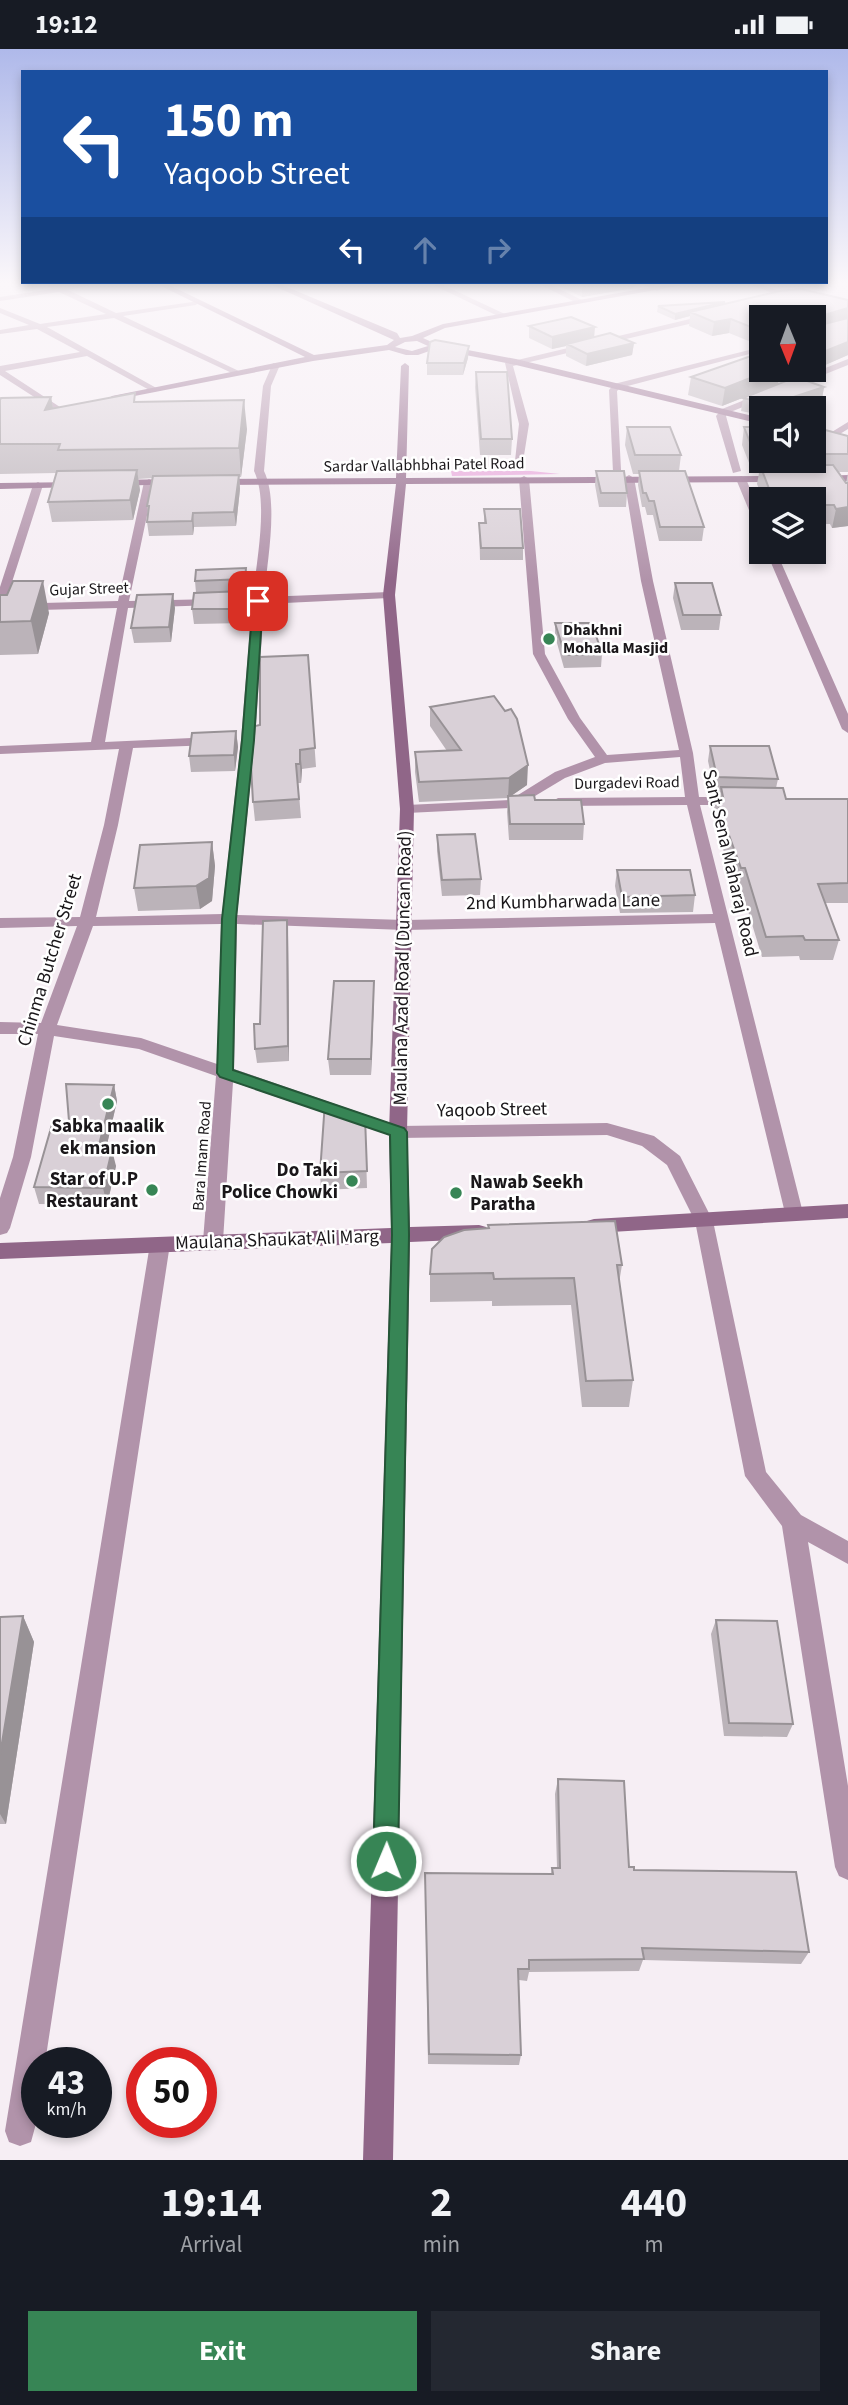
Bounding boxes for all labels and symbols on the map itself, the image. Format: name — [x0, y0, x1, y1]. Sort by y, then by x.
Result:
north arrow — [749, 305, 826, 381]
street label: Sardar Vallabhbhai Patel Road — [323, 452, 525, 478]
pin — [228, 571, 288, 631]
street label: Gujar Street — [49, 577, 130, 601]
place label: Dhakhni Mohalla Masjid — [563, 619, 668, 659]
marker: Dhakhni Mohalla Masjid — [541, 631, 557, 647]
street label: Sant Sena Maharaj Road — [695, 766, 765, 960]
street label: Durgadevi Road — [574, 771, 680, 795]
street label: Maulana Azad Road (Duncan Road) — [387, 830, 419, 1106]
street label: Chinma Butcher Street — [11, 870, 89, 1050]
street label: 2nd Kumbharwada Lane — [466, 887, 660, 917]
marker: Sabka maalik ek mansion — [100, 1096, 116, 1112]
street label: Yaqoob Street — [436, 1096, 548, 1124]
street label: Bara Imam Road — [187, 1100, 217, 1212]
place label: Sabka maalik ek mansion — [52, 1113, 165, 1162]
place label: Do Taki Police Chowki — [221, 1157, 338, 1206]
place label: Star of U.P Restaurant — [46, 1166, 138, 1215]
place label: Nawab Seekh Paratha — [470, 1169, 583, 1218]
marker: Do Taki Police Chowki — [344, 1173, 360, 1189]
marker: Star of U.P Restaurant — [144, 1182, 160, 1198]
marker: Nawab Seekh Paratha — [448, 1185, 464, 1201]
street label: Maulana Shaukat Ali Marg — [175, 1223, 380, 1257]
position arrow — [349, 1824, 423, 1898]
speed limit sign: 50 — [126, 2047, 217, 2138]

